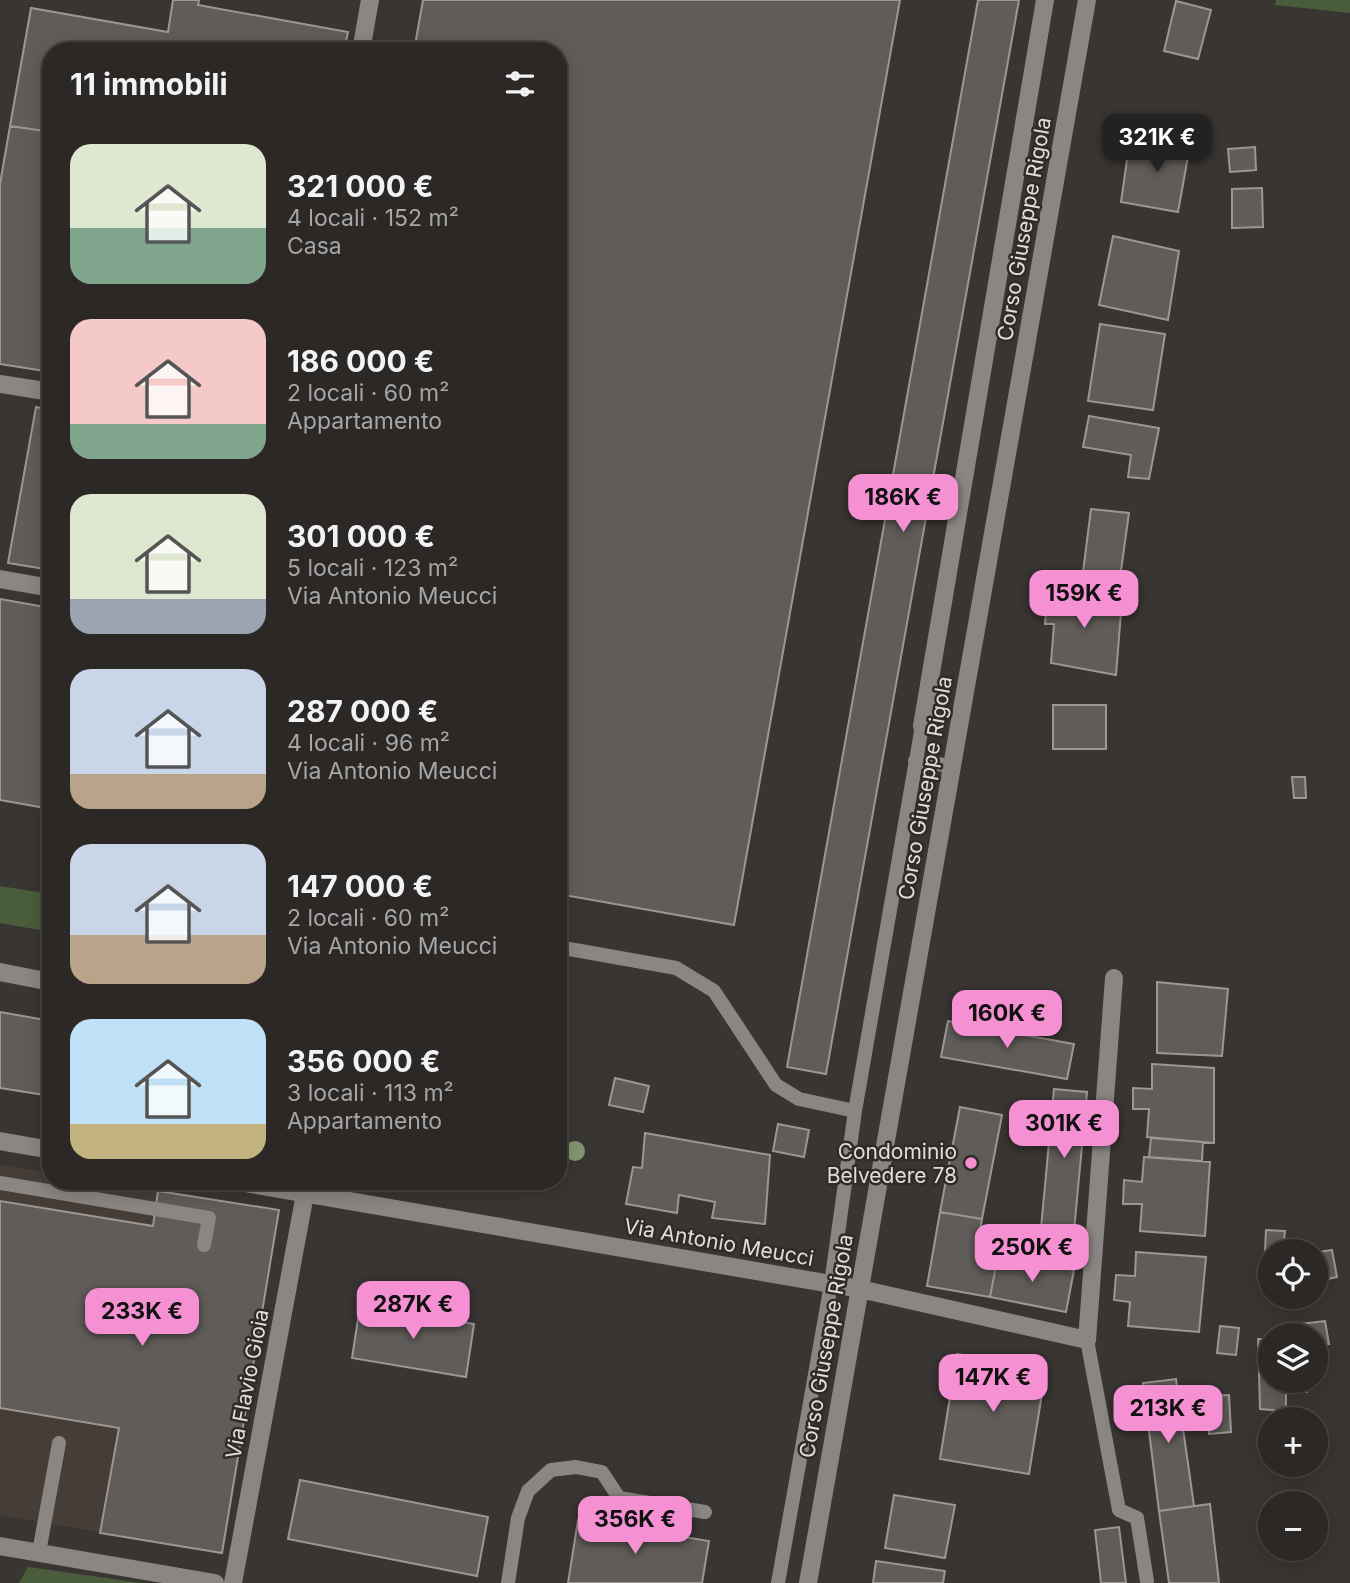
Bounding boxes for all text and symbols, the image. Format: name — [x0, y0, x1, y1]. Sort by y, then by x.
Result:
icon: filters — [501, 65, 539, 103]
text: 11 immobili — [70, 66, 228, 102]
pin: 321K € — [1100, 114, 1214, 174]
street label: Corso Giuseppe Rigola — [992, 115, 1056, 343]
text: 321K € — [1119, 123, 1196, 151]
text: 321 000 € — [287, 168, 434, 204]
icon: home — [126, 172, 210, 256]
text: 4 locali · 152 m² — [287, 204, 459, 232]
text: Casa — [287, 232, 342, 260]
text: 186 000 € — [287, 343, 434, 379]
icon: home — [126, 347, 210, 431]
text: 2 locali · 60 m² — [287, 379, 449, 407]
text: Appartamento — [287, 407, 442, 435]
pin: 186K € — [846, 475, 960, 534]
text: 186K € — [864, 483, 942, 511]
text: 301 000 € — [287, 518, 435, 554]
icon: home — [126, 522, 210, 606]
text: 5 locali · 123 m² — [287, 554, 458, 582]
pin: 159K € — [1027, 570, 1141, 630]
text: 159K € — [1045, 579, 1123, 607]
text: Via Antonio Meucci — [287, 582, 497, 610]
street label: Corso Giuseppe Rigola — [893, 674, 957, 902]
text: 287 000 € — [287, 693, 438, 729]
icon: home — [126, 697, 210, 781]
text: 4 locali · 96 m² — [287, 729, 450, 757]
text: Via Antonio Meucci — [287, 757, 497, 785]
text: 147 000 € — [287, 868, 433, 904]
icon: home — [126, 872, 210, 956]
text: 2 locali · 60 m² — [287, 904, 449, 932]
text: Via Antonio Meucci — [287, 932, 497, 960]
pin: 160K € — [950, 990, 1064, 1050]
text: 160K € — [968, 999, 1046, 1027]
text: 356 000 € — [287, 1043, 440, 1079]
icon: home — [126, 1047, 210, 1131]
text: 3 locali · 113 m² — [287, 1079, 454, 1107]
pin: 301K € — [1007, 1100, 1121, 1160]
text: Appartamento — [287, 1107, 442, 1135]
text: 301K € — [1025, 1109, 1103, 1137]
place label: Condominio Belvedere 78 — [827, 1139, 957, 1188]
marker: Condominio Belvedere 78 — [963, 1155, 979, 1171]
street label: Via Antonio Meucci — [622, 1213, 816, 1271]
pin: 250K € — [975, 1224, 1089, 1284]
street label: Corso Giuseppe Rigola — [794, 1232, 858, 1460]
text: 250K € — [991, 1233, 1073, 1261]
map controls — [1258, 1239, 1328, 1561]
button: locate — [1258, 1239, 1328, 1309]
pin: 287K € — [356, 1282, 470, 1341]
pin: 233K € — [85, 1288, 199, 1348]
text: 287K € — [373, 1290, 453, 1318]
text: 233K € — [101, 1297, 183, 1325]
street label: Via Flavio Gioia — [220, 1307, 274, 1461]
button: layers — [1258, 1323, 1328, 1393]
pin: 147K € — [936, 1354, 1050, 1414]
text: 147K € — [955, 1363, 1031, 1391]
pin: 213K € — [1111, 1386, 1225, 1445]
text: 213K € — [1130, 1394, 1207, 1422]
button: + — [1258, 1407, 1328, 1477]
button: − — [1258, 1491, 1328, 1561]
pin: 356K € — [578, 1496, 692, 1556]
text: 356K € — [594, 1505, 676, 1533]

